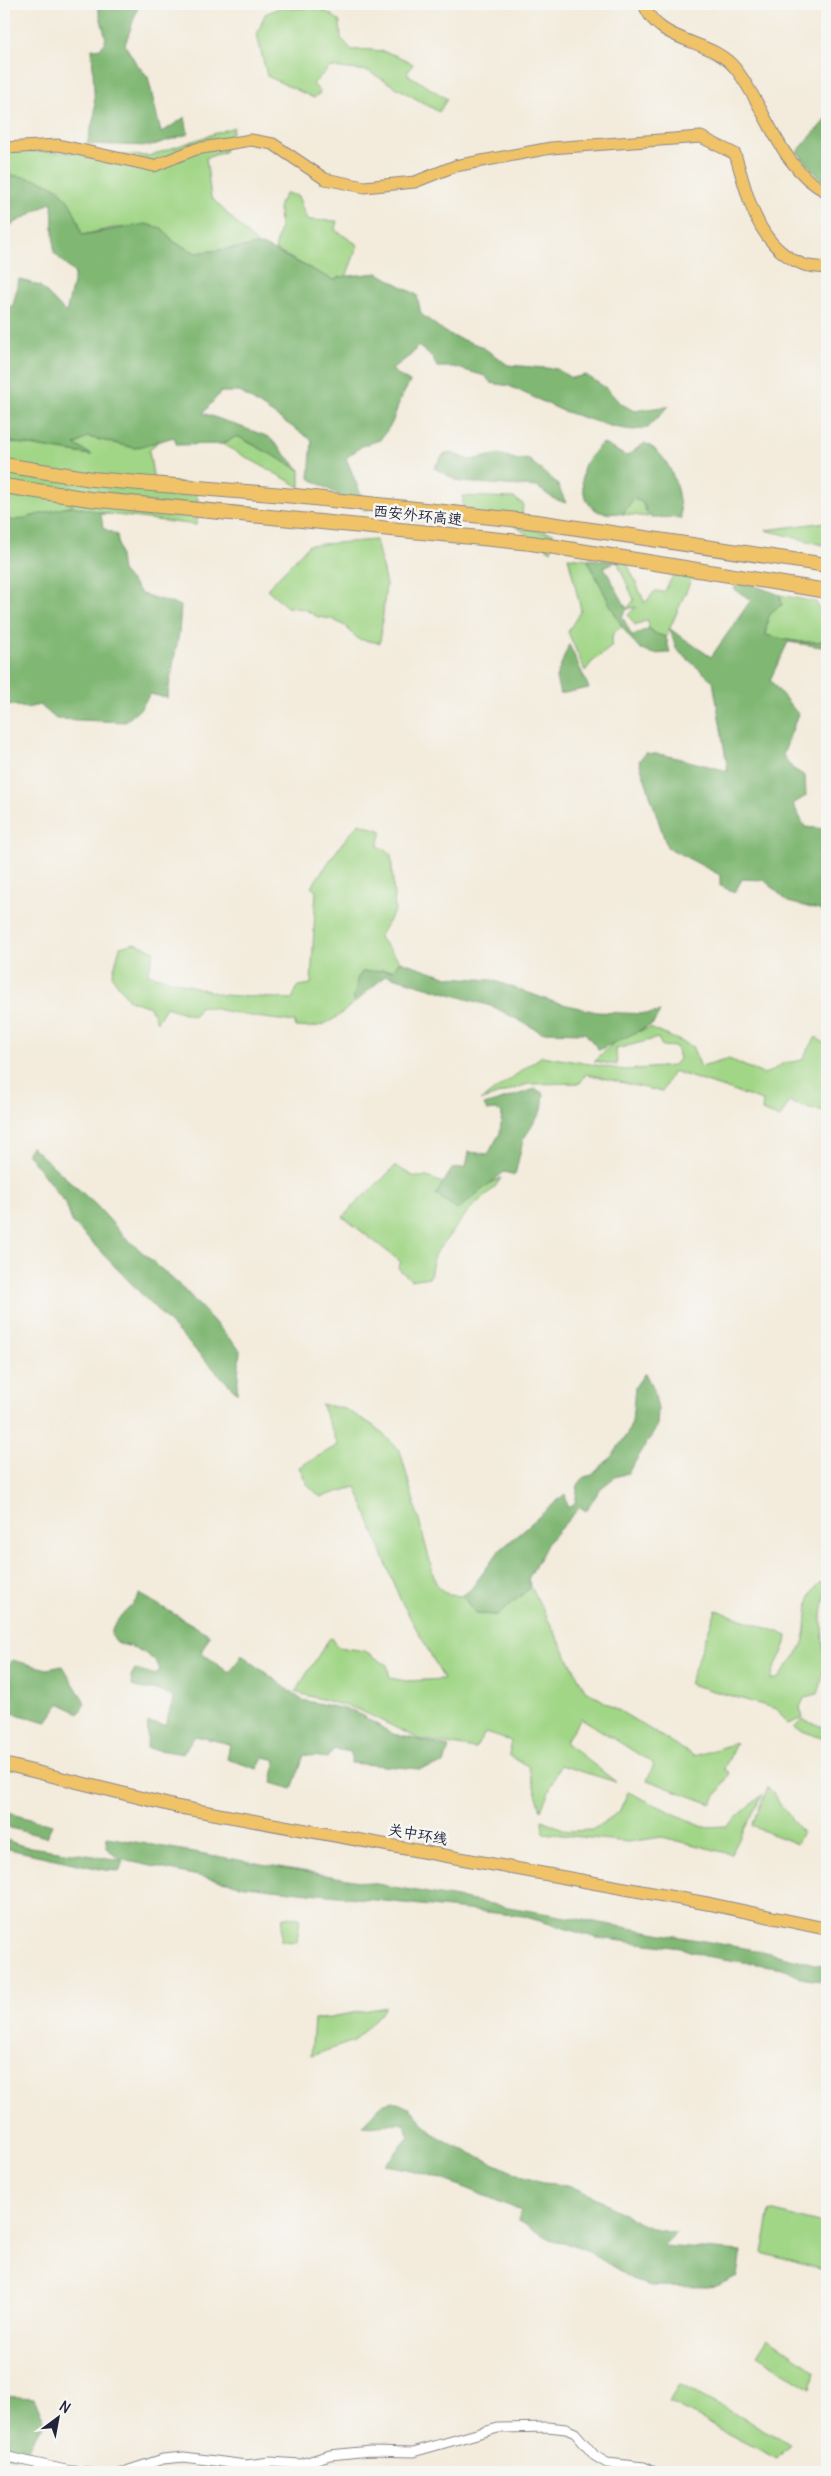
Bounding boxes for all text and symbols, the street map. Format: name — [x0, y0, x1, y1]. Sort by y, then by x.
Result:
street label: 西安外环高速 — [372, 501, 464, 529]
street label: 关中环线 — [387, 1819, 449, 1849]
north arrow — [32, 2394, 82, 2444]
text: N — [56, 2397, 74, 2417]

